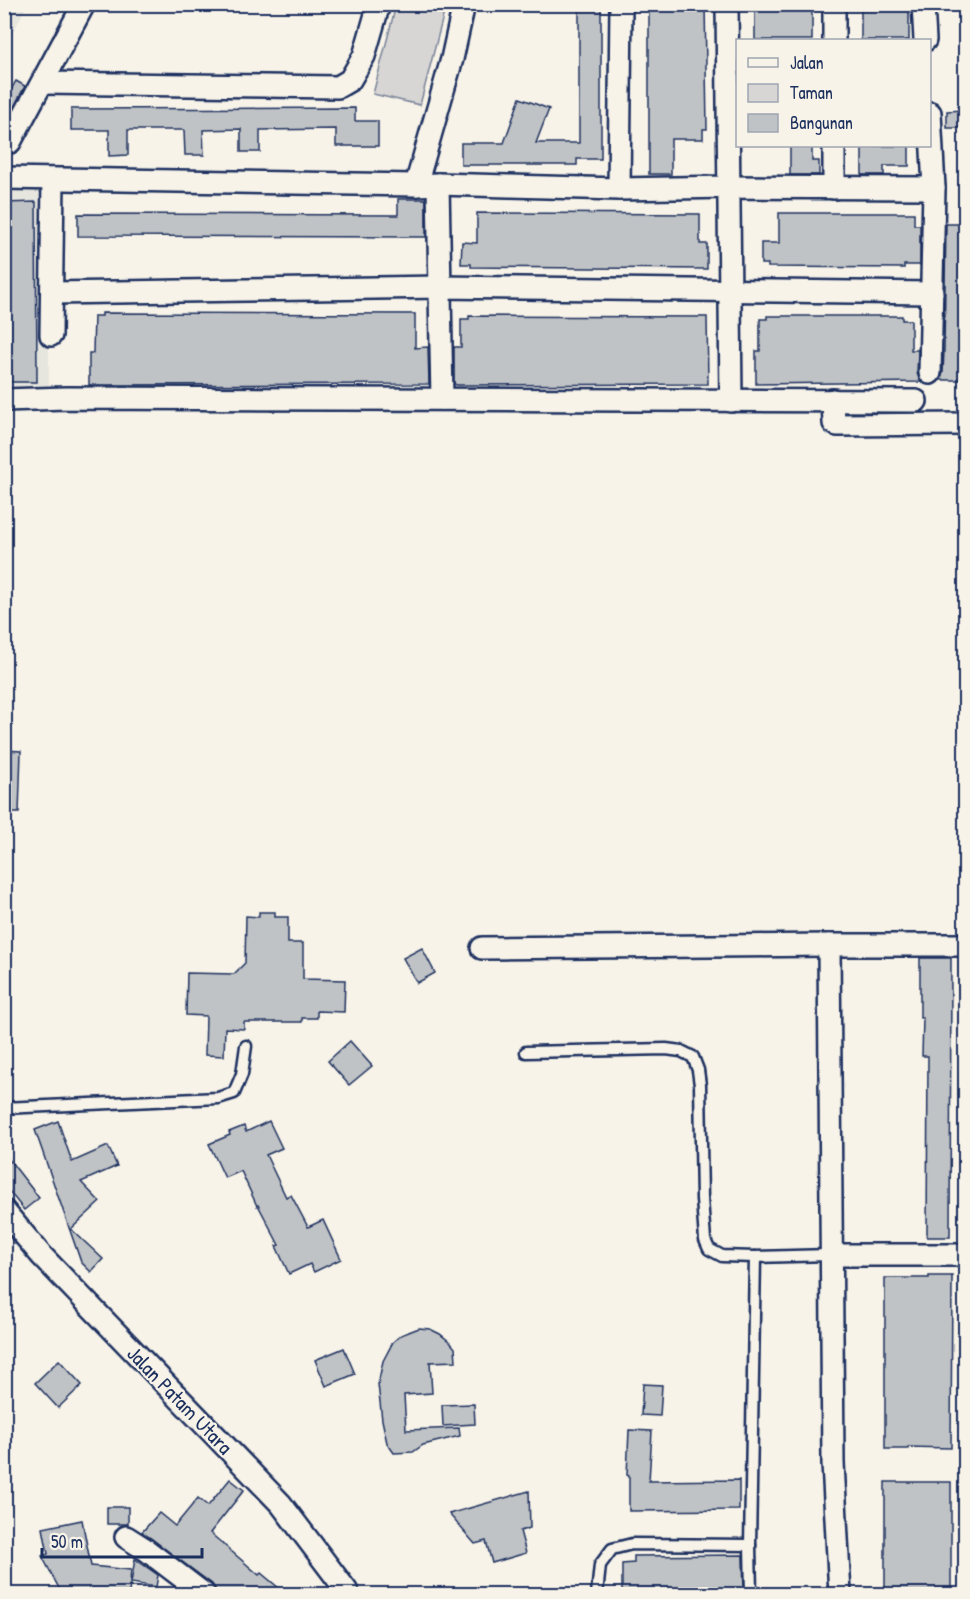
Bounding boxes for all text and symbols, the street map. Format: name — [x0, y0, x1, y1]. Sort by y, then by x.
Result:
legend — [736, 39, 931, 147]
text: Jalan — [790, 50, 824, 75]
text: Taman — [790, 80, 833, 105]
text: Bangunan — [790, 110, 853, 135]
street label: Jalan Patam Utara — [121, 1339, 239, 1461]
scale bar — [42, 1521, 202, 1559]
text: 50 m — [51, 1529, 83, 1554]

